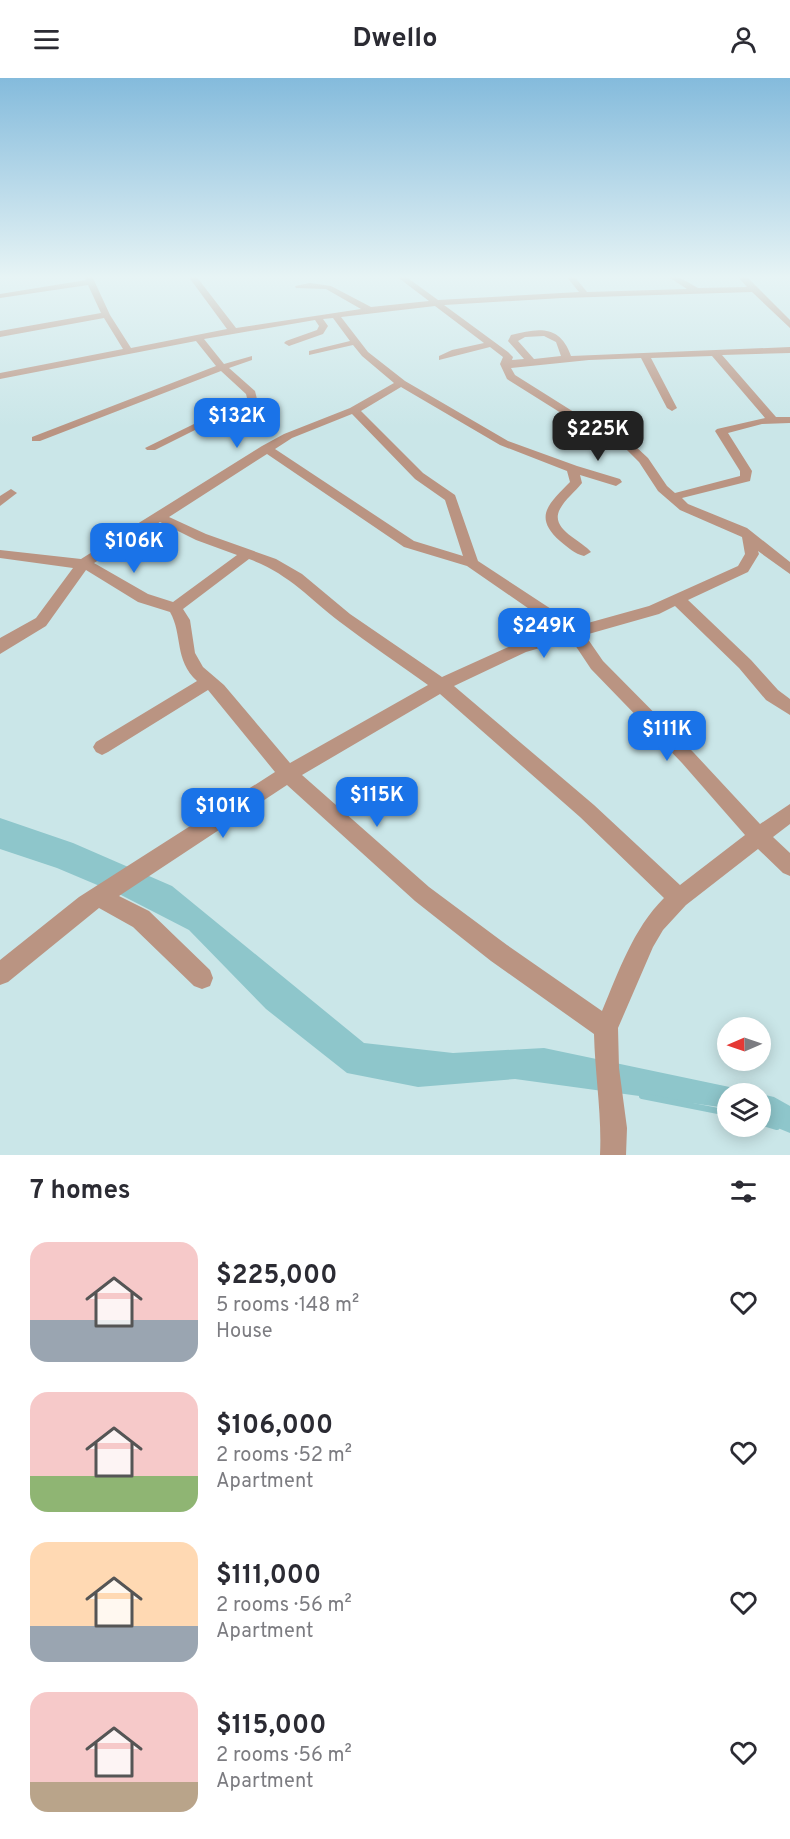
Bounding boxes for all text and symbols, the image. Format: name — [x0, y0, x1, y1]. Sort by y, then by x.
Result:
text: Dwello — [353, 22, 437, 56]
icon: menu — [30, 23, 63, 56]
icon: person — [727, 23, 760, 56]
pin: $132K — [195, 398, 279, 449]
text: $132K — [208, 404, 266, 430]
pin: $225K — [556, 411, 640, 462]
text: $225K — [567, 417, 629, 443]
pin: $106K — [92, 523, 176, 574]
text: $106K — [104, 529, 164, 555]
pin: $249K — [502, 608, 586, 659]
text: $249K — [512, 614, 576, 640]
pin: $111K — [625, 711, 709, 762]
text: $111K — [642, 717, 692, 743]
pin: $115K — [335, 777, 419, 828]
text: $115K — [350, 783, 404, 809]
pin: $101K — [181, 788, 265, 839]
text: $101K — [195, 794, 251, 820]
north arrow — [717, 1017, 771, 1071]
map controls — [717, 1017, 771, 1137]
button: layers — [717, 1083, 771, 1137]
text: 7 homes — [30, 1175, 130, 1208]
icon: filters — [727, 1175, 760, 1208]
text: $225,000 — [216, 1260, 337, 1293]
icon: home — [78, 1266, 150, 1338]
icon: heart — [727, 1286, 760, 1319]
text: 5 rooms · 148 m² — [216, 1293, 359, 1319]
text: House — [216, 1319, 272, 1345]
text: $106,000 — [216, 1410, 333, 1443]
icon: home — [78, 1416, 150, 1488]
icon: heart — [727, 1436, 760, 1469]
text: 2 rooms · 52 m² — [216, 1443, 352, 1469]
text: Apartment — [216, 1469, 314, 1495]
text: $111,000 — [216, 1560, 321, 1593]
icon: home — [78, 1566, 150, 1638]
icon: heart — [727, 1586, 760, 1619]
text: 2 rooms · 56 m² — [216, 1593, 352, 1619]
text: Apartment — [216, 1619, 314, 1645]
text: $115,000 — [216, 1710, 326, 1743]
icon: home — [78, 1716, 150, 1788]
icon: heart — [727, 1736, 760, 1769]
text: 2 rooms · 56 m² — [216, 1743, 352, 1769]
text: Apartment — [216, 1769, 314, 1795]

